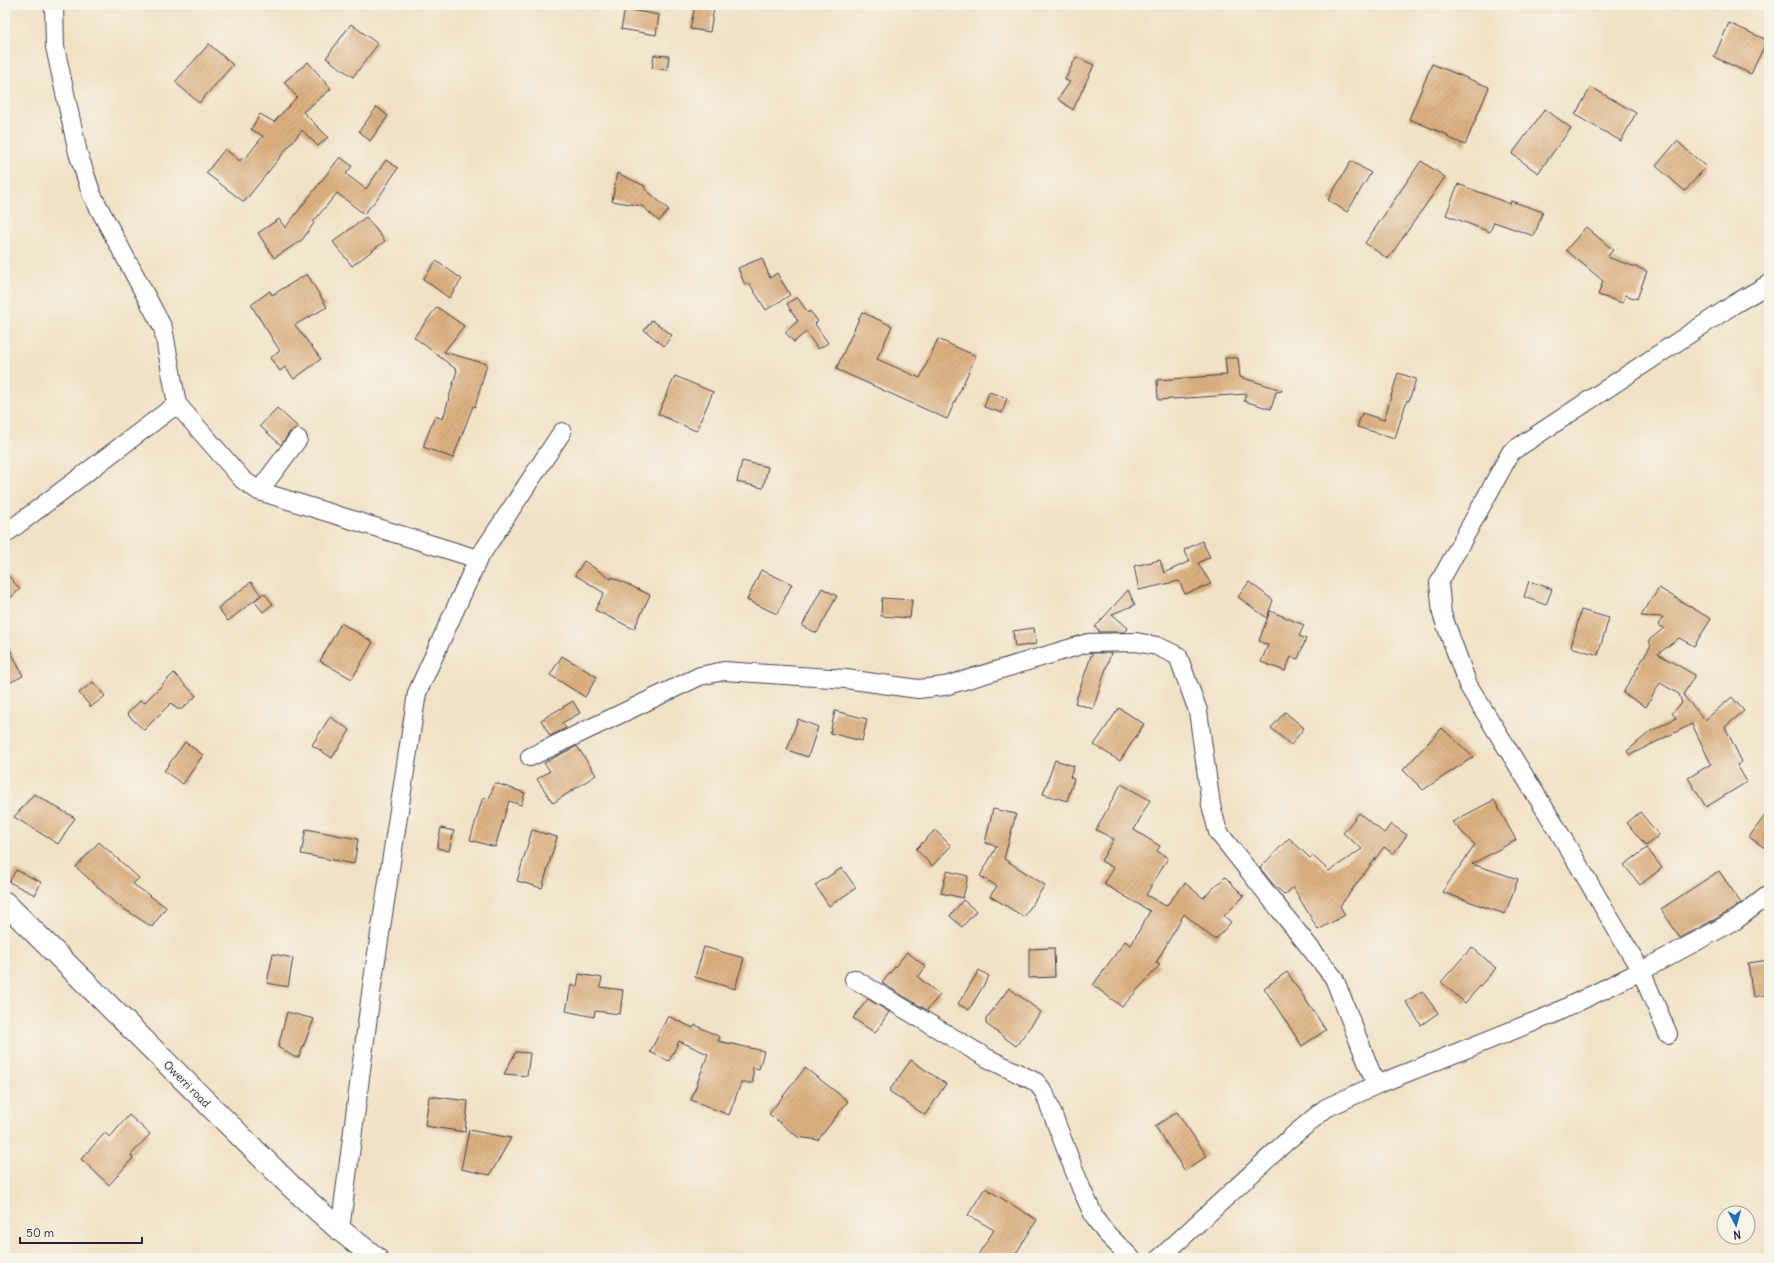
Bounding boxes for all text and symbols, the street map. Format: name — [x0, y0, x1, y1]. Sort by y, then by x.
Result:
street label: Owerri road — [161, 1058, 214, 1111]
north arrow — [1716, 1205, 1756, 1245]
scale bar — [20, 1219, 142, 1245]
text: 50 m — [26, 1225, 55, 1240]
text: N — [1733, 1228, 1742, 1242]

